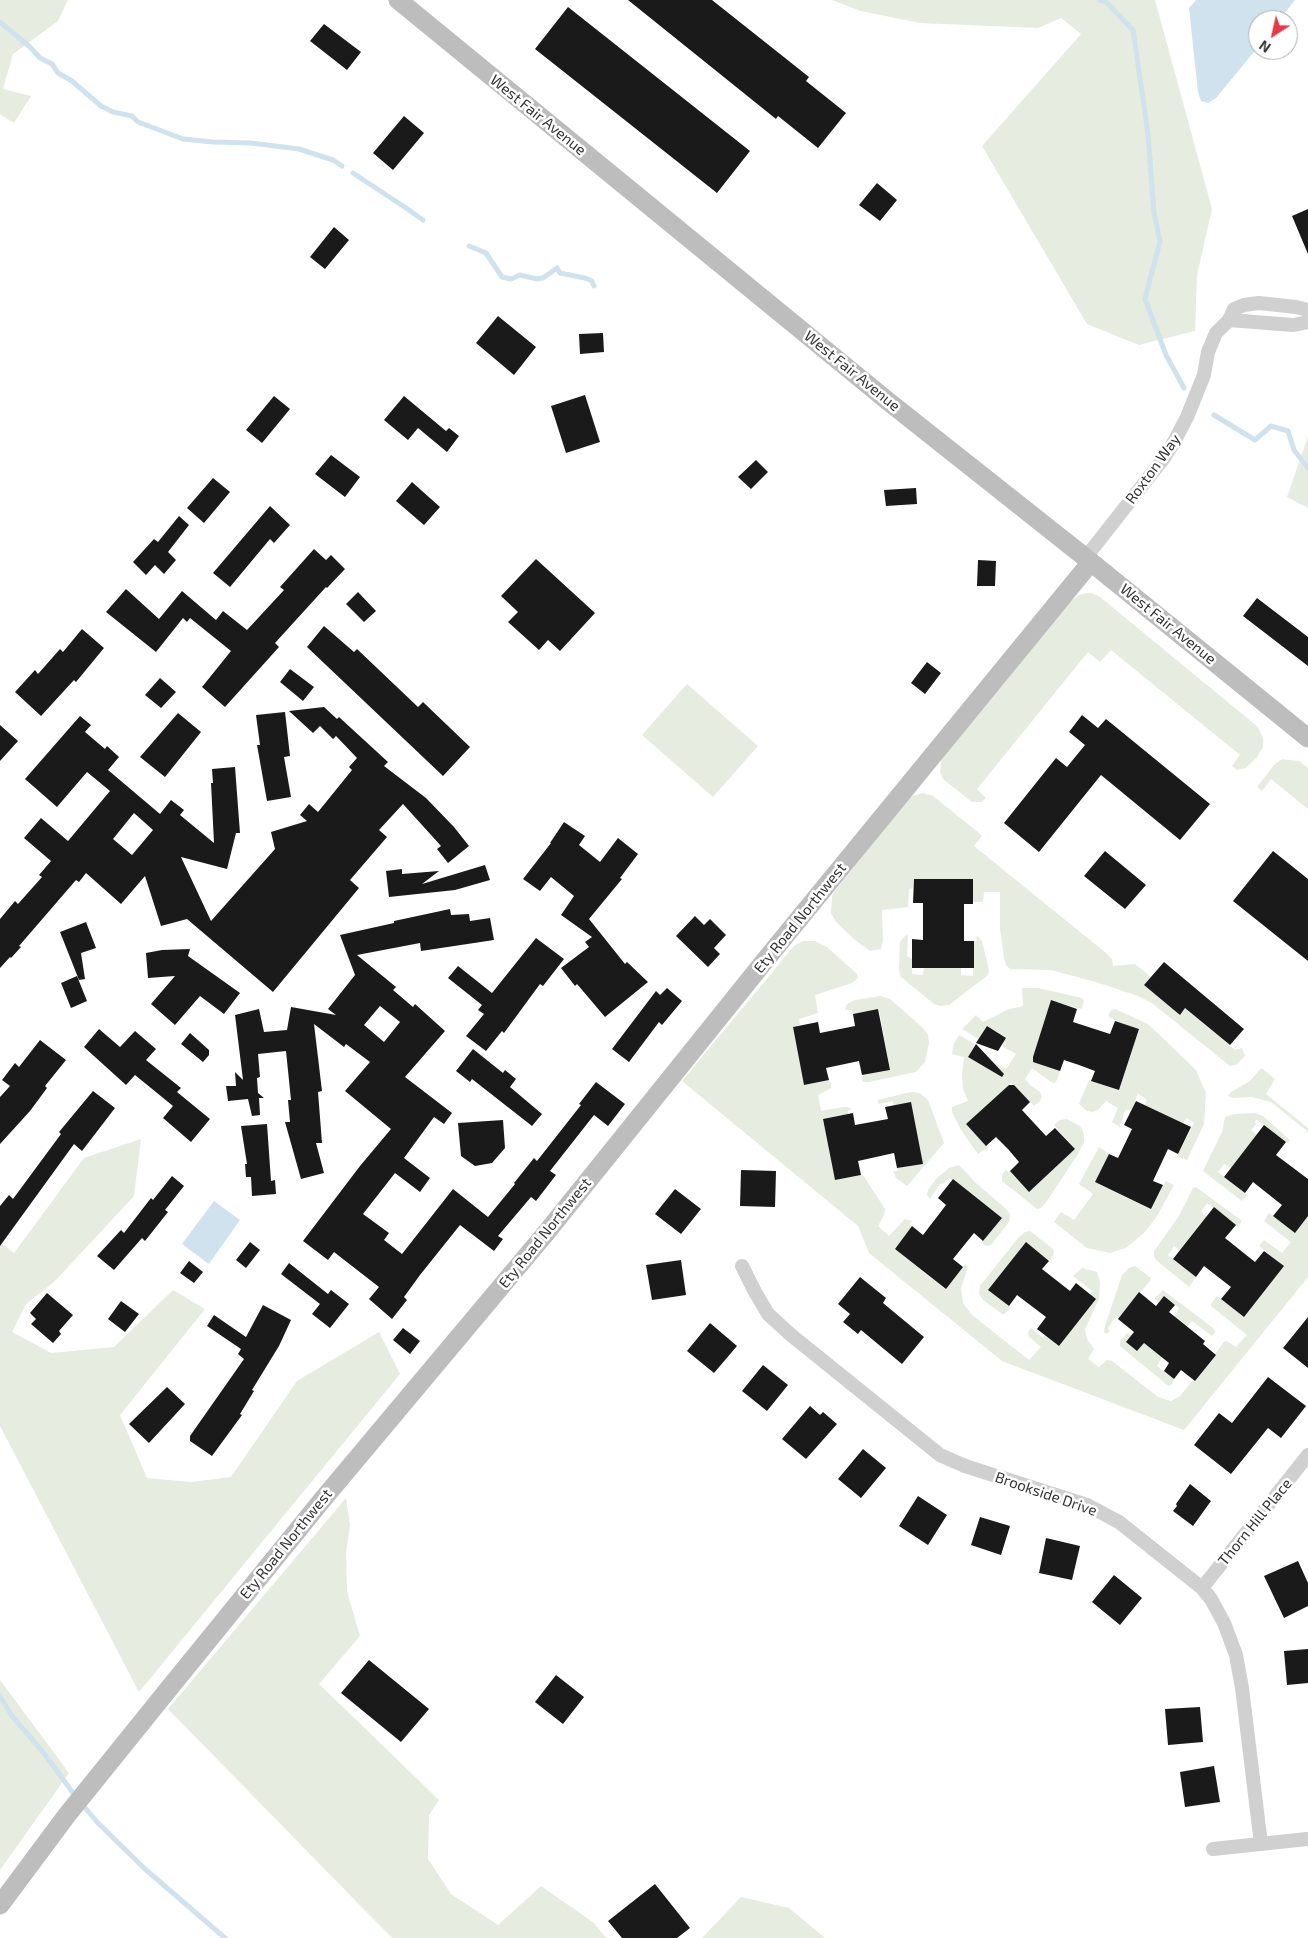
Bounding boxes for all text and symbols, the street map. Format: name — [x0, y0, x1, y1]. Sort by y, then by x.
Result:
north arrow — [1248, 10, 1298, 60]
text: N — [1256, 37, 1274, 57]
street label: West Fair Avenue — [486, 71, 590, 159]
street label: West Fair Avenue — [800, 327, 904, 415]
street label: Roxton Way — [1122, 431, 1184, 507]
street label: West Fair Avenue — [1116, 580, 1220, 668]
street label: Ety Road Northwest — [750, 859, 850, 977]
street label: Ety Road Northwest — [495, 1174, 595, 1292]
street label: Brookside Drive — [993, 1468, 1099, 1520]
street label: Thorn Hill Place — [1214, 1475, 1296, 1569]
street label: Ety Road Northwest — [236, 1485, 336, 1603]

